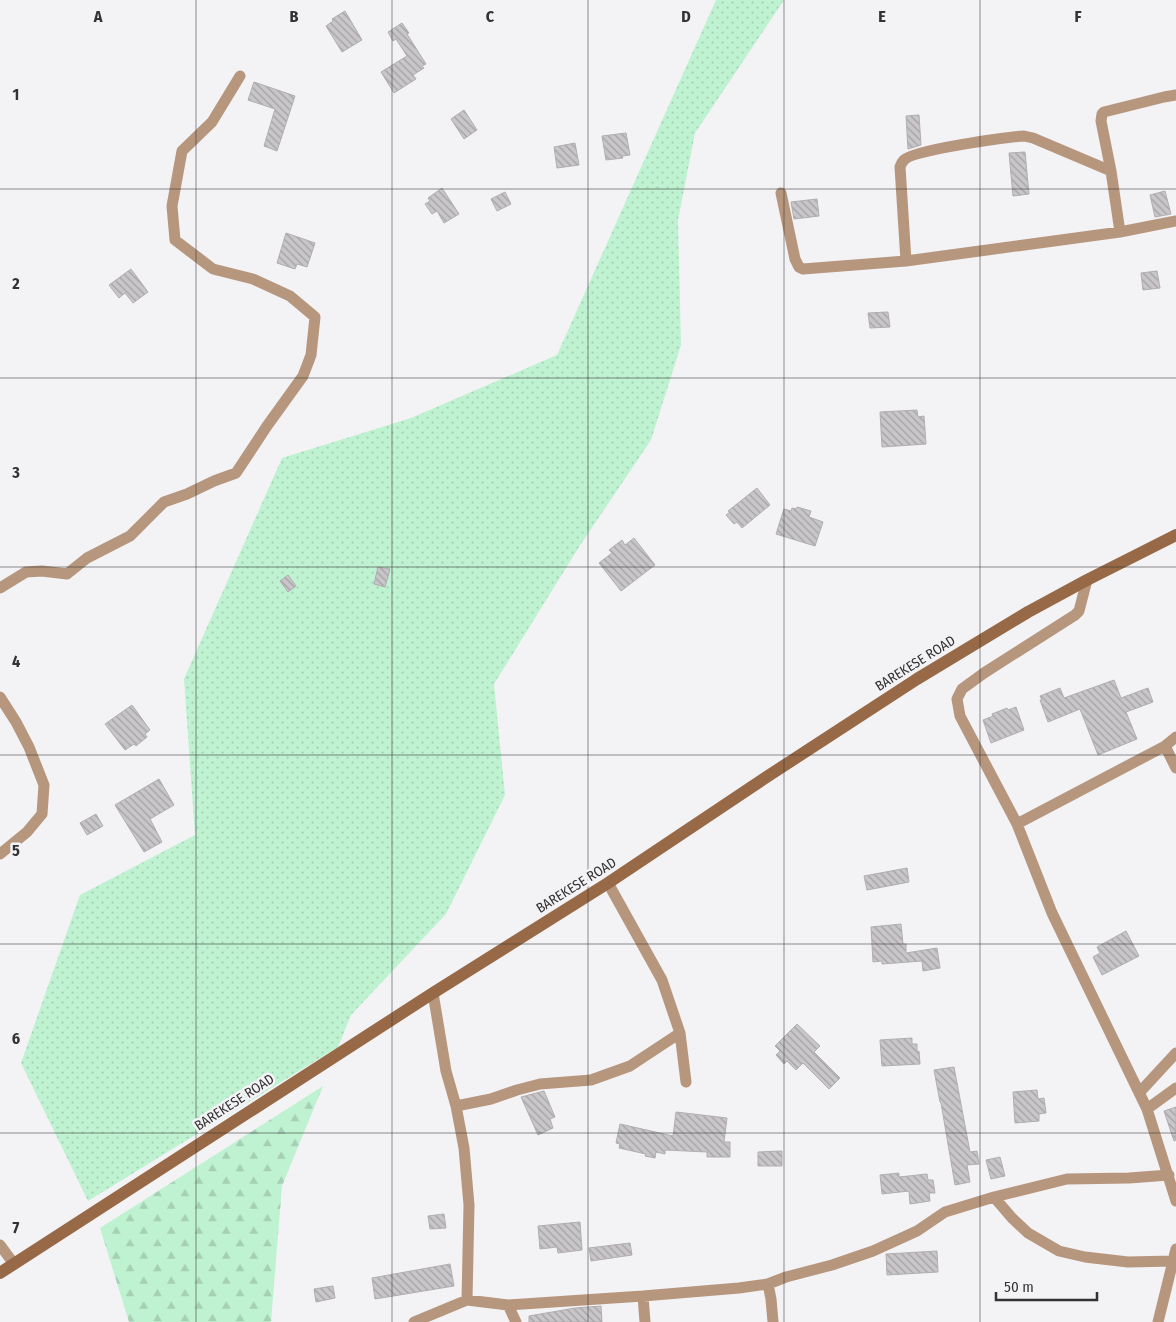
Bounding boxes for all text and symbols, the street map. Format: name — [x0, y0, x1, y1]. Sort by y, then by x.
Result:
text: A — [93, 7, 103, 26]
text: B — [290, 7, 299, 26]
text: C — [486, 7, 495, 26]
text: D — [681, 7, 691, 26]
text: E — [878, 7, 886, 26]
text: F — [1074, 7, 1082, 26]
text: 1 — [13, 85, 19, 104]
text: 2 — [11, 274, 20, 293]
text: 3 — [11, 463, 20, 482]
street label: BAREKESE ROAD — [872, 632, 959, 695]
text: 4 — [12, 652, 20, 671]
text: 5 — [12, 841, 20, 860]
street label: BAREKESE ROAD — [533, 854, 620, 917]
text: 6 — [12, 1029, 20, 1048]
street label: BAREKESE ROAD — [191, 1070, 277, 1134]
text: 7 — [13, 1218, 20, 1237]
scale bar — [996, 1270, 1097, 1302]
text: 50 m — [1004, 1278, 1034, 1296]

